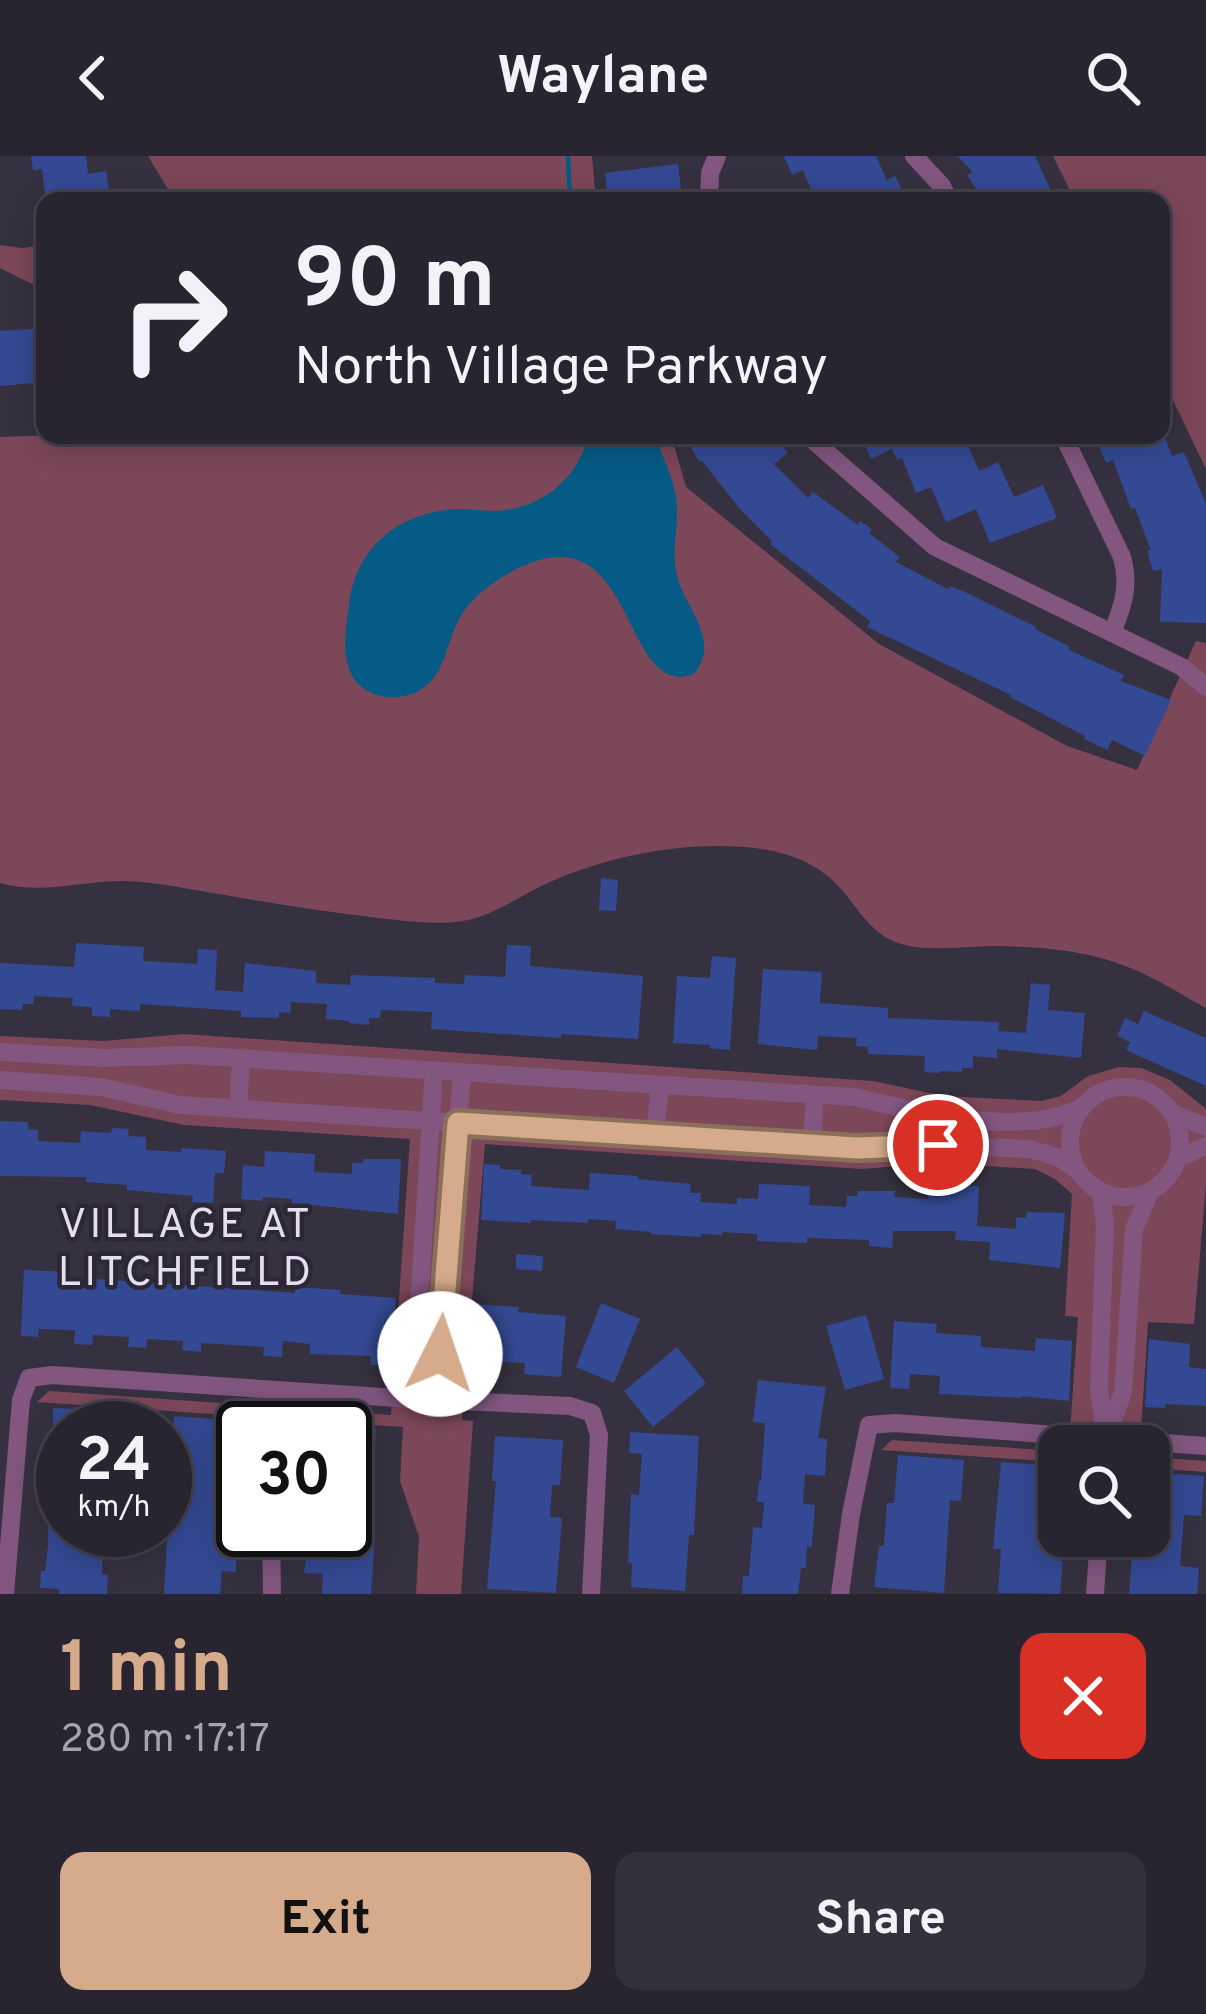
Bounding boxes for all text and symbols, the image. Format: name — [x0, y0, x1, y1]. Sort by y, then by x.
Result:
text: Waylane — [497, 44, 709, 113]
icon: back — [60, 45, 126, 111]
icon: search — [1080, 45, 1146, 111]
text: 90 m — [294, 231, 496, 337]
icon: right — [96, 240, 252, 396]
text: North Village Parkway — [294, 335, 828, 404]
pin — [887, 1094, 989, 1196]
icon: arrive — [905, 1112, 971, 1178]
district label: VILLAGE AT LITCHFIELD — [58, 1200, 314, 1301]
position arrow — [377, 1291, 503, 1417]
speed limit sign: 30 — [216, 1401, 372, 1557]
map controls — [1038, 1425, 1170, 1557]
button: search — [1038, 1425, 1170, 1557]
text: 24 — [76, 1426, 152, 1502]
text: km/h — [78, 1490, 150, 1527]
text: 1 min — [60, 1626, 233, 1718]
button: close — [1020, 1633, 1146, 1759]
text: 280 m · 17:17 — [60, 1717, 270, 1766]
button: Exit — [60, 1852, 591, 1990]
button: Share — [615, 1852, 1146, 1990]

